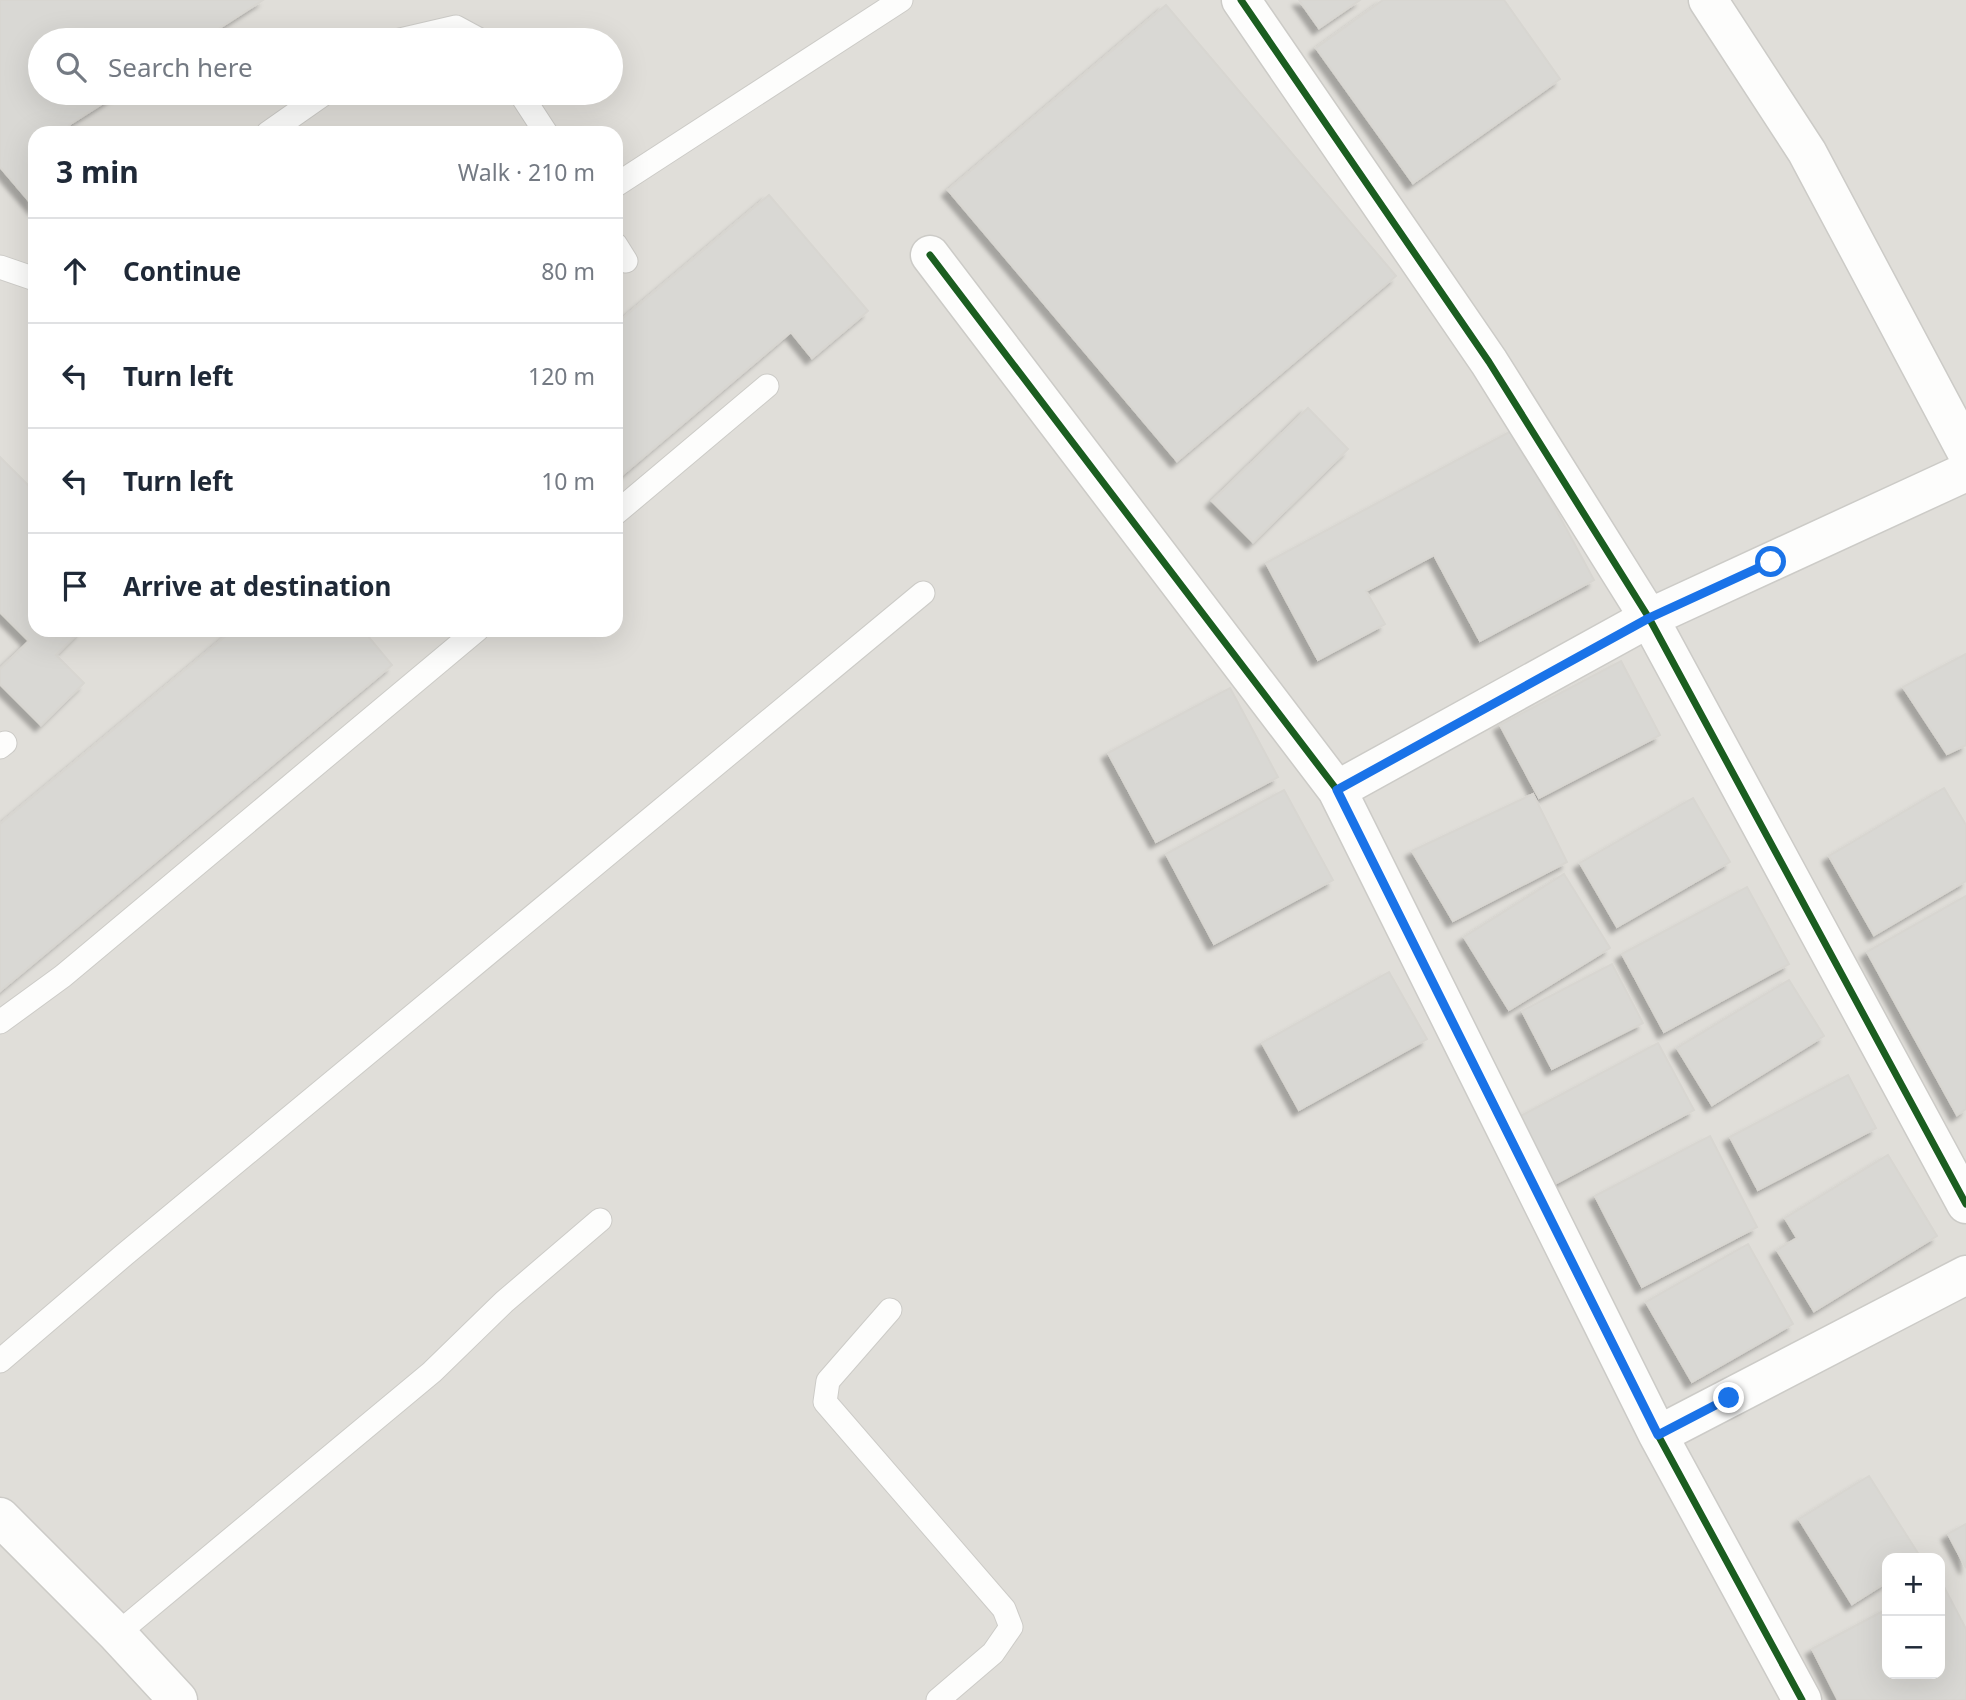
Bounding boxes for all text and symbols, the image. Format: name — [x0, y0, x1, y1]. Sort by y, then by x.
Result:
search box — [28, 28, 623, 105]
icon: search — [52, 48, 90, 86]
text: Search here — [108, 49, 253, 85]
text: 3 min — [56, 151, 139, 192]
text: Walk · 210 m — [458, 156, 595, 188]
icon: ahead — [56, 252, 94, 290]
text: Continue — [123, 253, 241, 289]
text: 80 m — [541, 255, 595, 287]
icon: left — [56, 357, 94, 395]
text: Turn left — [123, 358, 234, 394]
text: 120 m — [528, 360, 595, 392]
icon: left — [56, 462, 94, 500]
text: Turn left — [123, 463, 234, 499]
text: 10 m — [541, 465, 595, 497]
route start — [1755, 546, 1786, 577]
icon: arrive — [56, 567, 94, 605]
text: Arrive at destination — [123, 568, 392, 604]
route end — [1713, 1382, 1744, 1413]
map controls — [1882, 1553, 1945, 1679]
button: + — [1882, 1553, 1945, 1616]
button: − — [1882, 1616, 1945, 1679]

